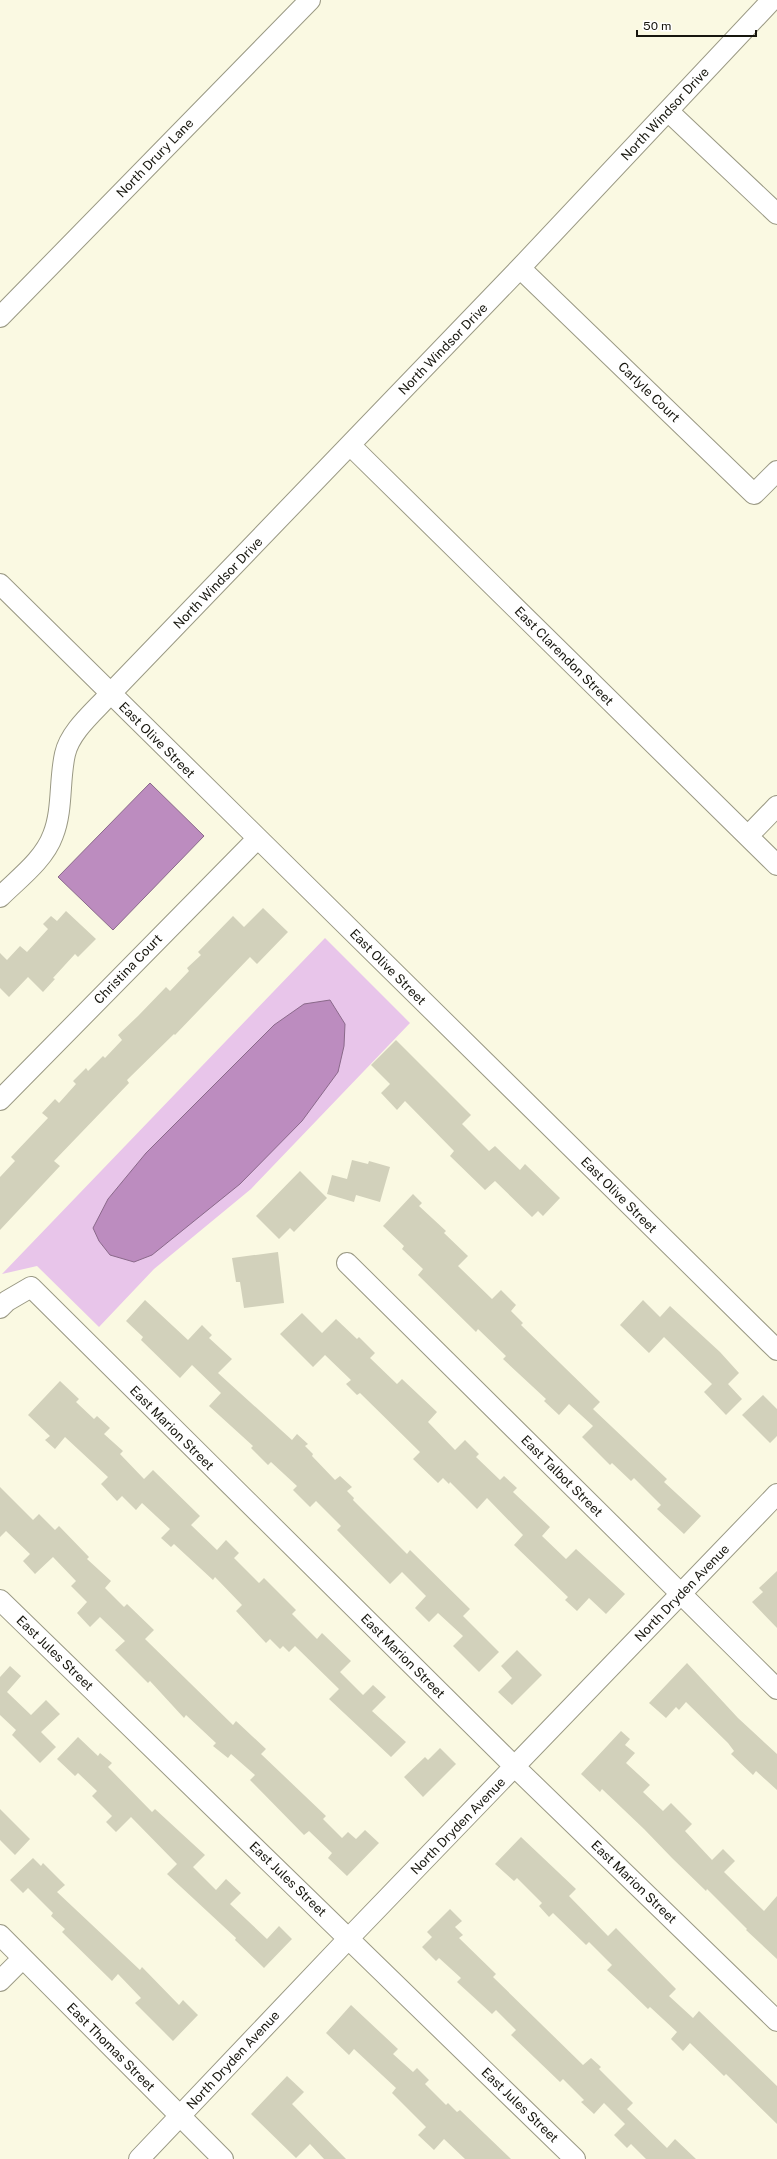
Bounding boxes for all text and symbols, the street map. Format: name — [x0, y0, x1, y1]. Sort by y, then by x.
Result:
scale bar — [637, 12, 756, 38]
text: 50 m — [643, 19, 671, 33]
street label: North Windsor Drive — [618, 64, 712, 164]
street label: North Drury Lane — [113, 115, 197, 201]
street label: North Windsor Drive — [395, 300, 491, 398]
street label: Carlyle Court — [615, 359, 683, 425]
street label: North Windsor Drive — [170, 534, 266, 632]
street label: East Clarendon Street — [512, 604, 616, 708]
street label: East Olive Street — [116, 699, 198, 781]
street label: East Olive Street — [347, 926, 429, 1008]
street label: Christina Court — [91, 931, 165, 1007]
street label: East Olive Street — [578, 1154, 660, 1236]
street label: East Marion Street — [127, 1383, 217, 1473]
street label: East Talbot Street — [518, 1432, 606, 1520]
street label: North Dryden Avenue — [632, 1541, 732, 1645]
street label: East Marion Street — [358, 1611, 448, 1701]
street label: East Jules Street — [13, 1613, 97, 1693]
street label: North Dryden Avenue — [408, 1774, 508, 1878]
street label: East Marion Street — [588, 1837, 680, 1927]
street label: East Jules Street — [246, 1839, 330, 1919]
street label: East Thomas Street — [64, 2000, 158, 2094]
street label: North Dryden Avenue — [183, 2008, 283, 2112]
street label: East Jules Street — [478, 2065, 562, 2145]

